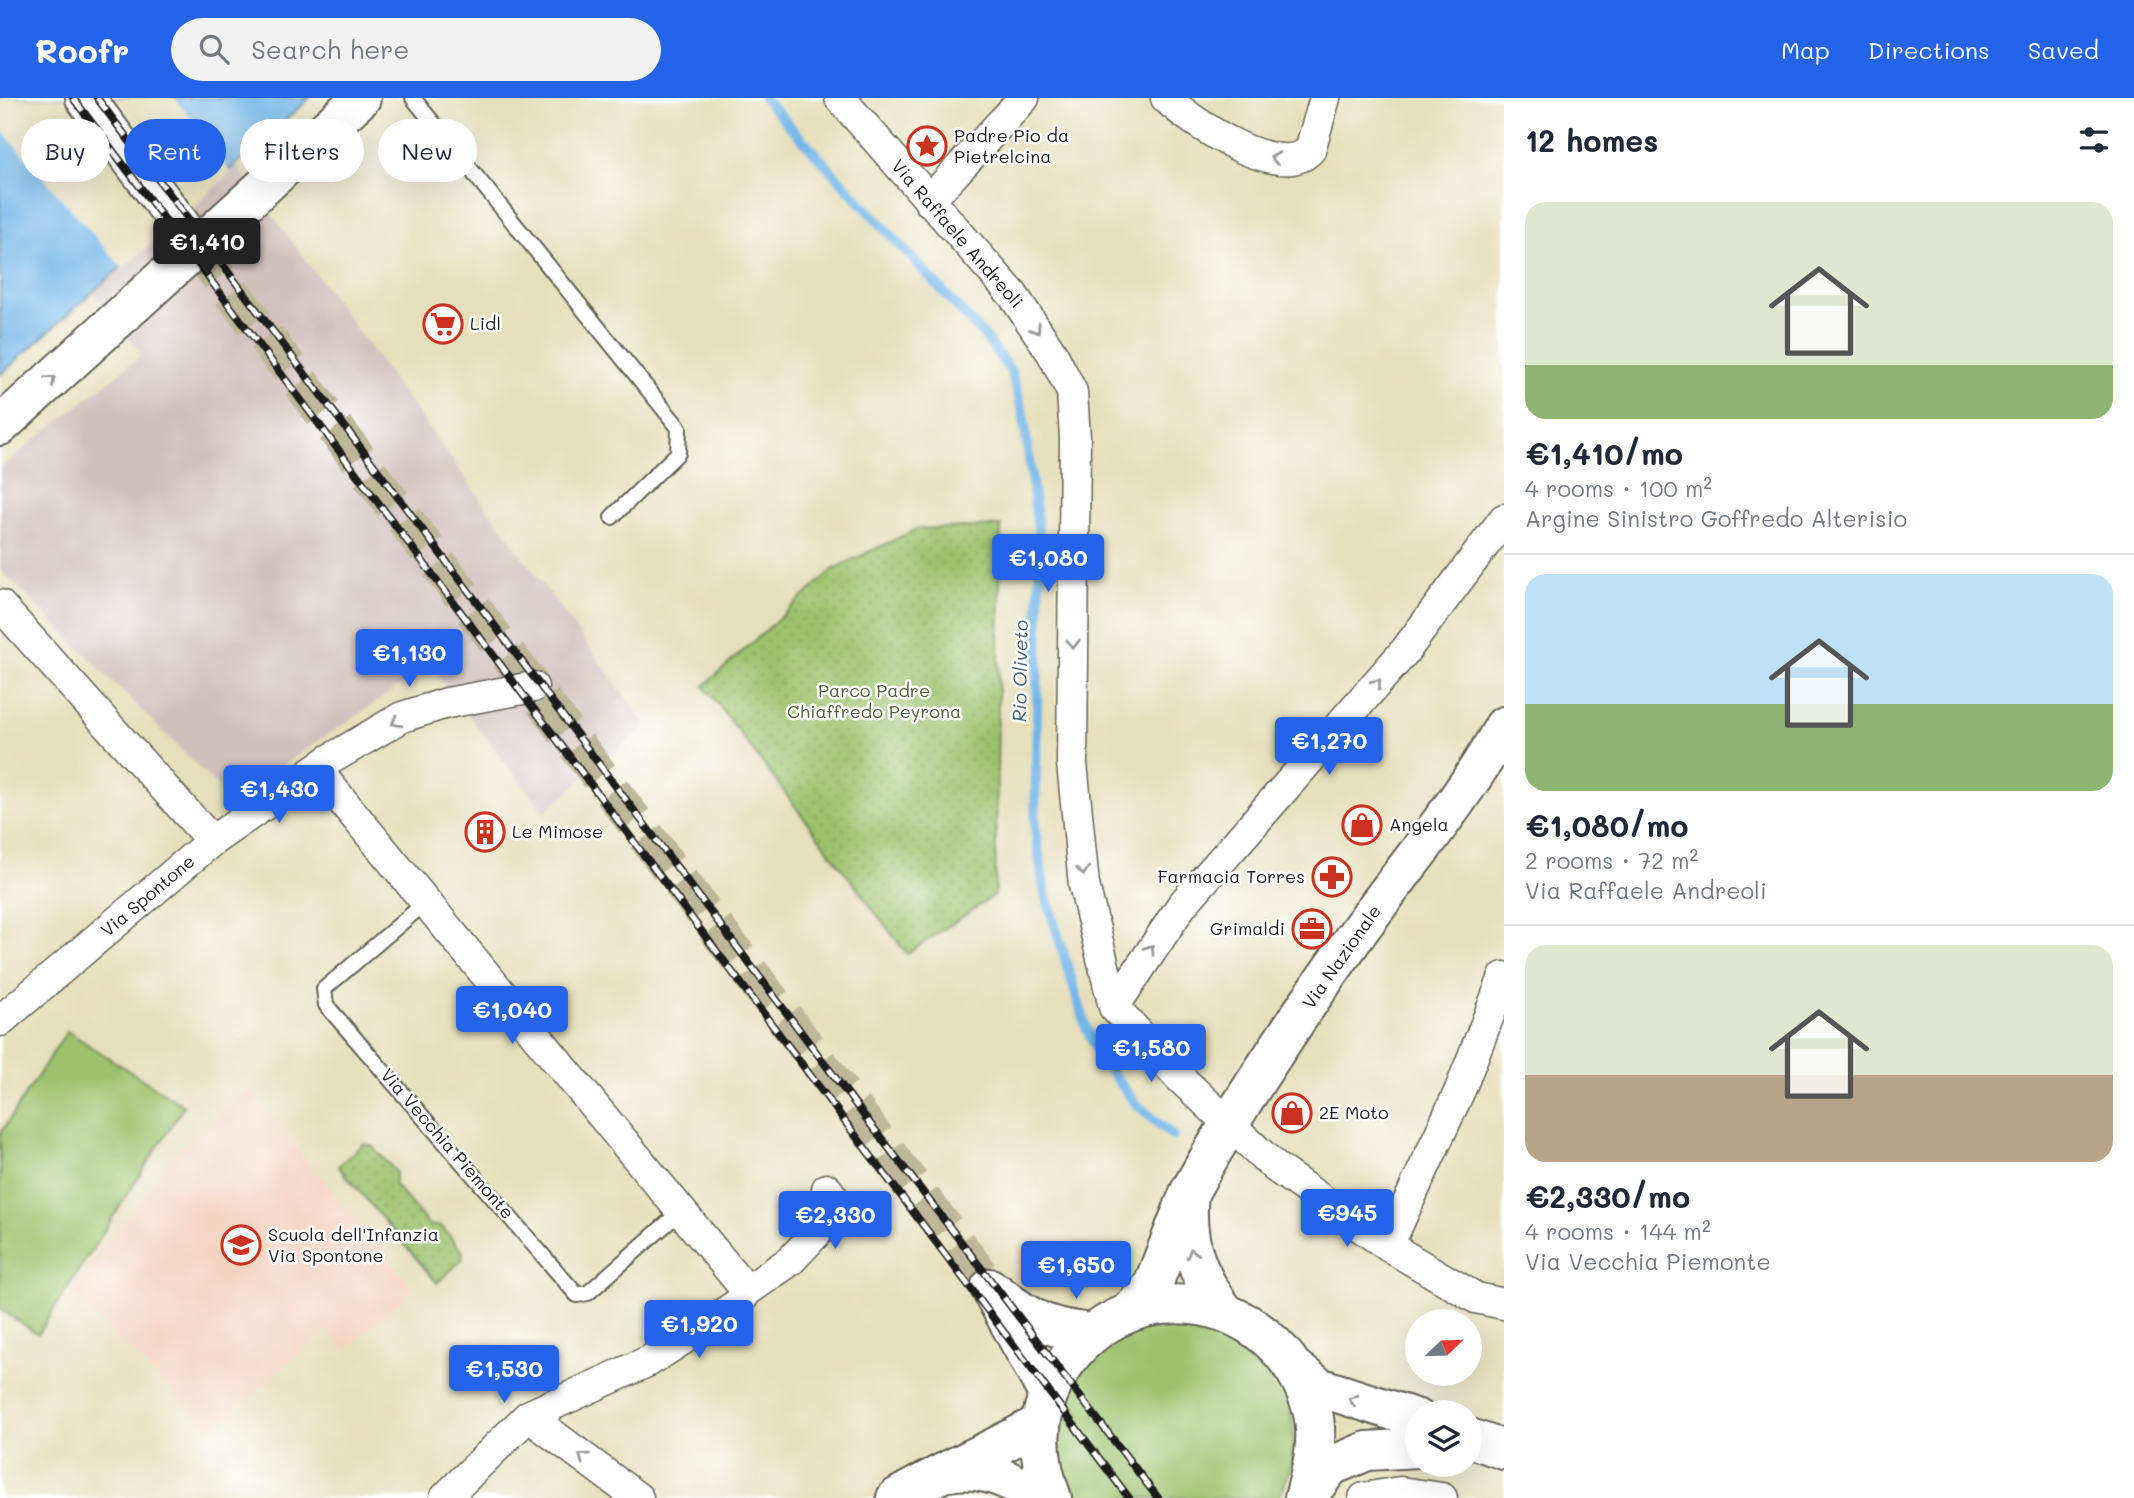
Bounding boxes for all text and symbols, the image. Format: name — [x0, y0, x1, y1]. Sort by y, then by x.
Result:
search box — [171, 18, 661, 81]
text: Roofr — [35, 28, 129, 71]
icon: search — [195, 30, 233, 68]
text: Search here — [251, 32, 409, 66]
text: Map — [1781, 34, 1830, 65]
text: Directions — [1868, 34, 1990, 65]
text: Saved — [2028, 34, 2099, 65]
chip: Buy — [21, 119, 110, 182]
chip: Rent — [124, 119, 226, 182]
chip: Filters — [240, 119, 364, 182]
chip: New — [378, 119, 477, 182]
text: 12 homes — [1525, 120, 1658, 160]
icon: filters — [2075, 121, 2113, 159]
place label: Padre Pio da Pietrelcina — [954, 123, 1069, 168]
place icon: Padre Pio da Pietrelcina — [906, 125, 948, 167]
one-way arrow — [1269, 151, 1281, 166]
street label: Via Raffaele Andreoli — [887, 154, 1029, 313]
pin: €1,410 — [150, 218, 264, 278]
text: €1,410 — [169, 226, 245, 256]
icon: home — [1756, 248, 1882, 374]
supermarket icon: Lidl — [422, 303, 464, 345]
place label: Lidl — [470, 311, 501, 335]
one-way arrow — [1028, 321, 1040, 334]
one-way arrow — [42, 376, 55, 388]
text: €1,410/mo — [1525, 433, 1683, 473]
text: 4 rooms · 100 m² — [1525, 473, 1712, 503]
text: Argine Sinistro Goffredo Alterisio — [1525, 503, 1907, 533]
pin: €1,080 — [991, 534, 1105, 594]
text: €1,080 — [1008, 542, 1088, 572]
water label: Rio Oliveto — [1006, 620, 1033, 722]
icon: home — [1756, 620, 1882, 746]
pin: €1,130 — [352, 630, 466, 689]
text: €1,130 — [372, 637, 446, 667]
one-way arrow — [1065, 640, 1081, 650]
park label: Parco Padre Chiaffredo Peyrona — [787, 678, 961, 723]
one-way arrow — [1369, 678, 1381, 691]
one-way arrow — [391, 713, 403, 727]
pin: €1,270 — [1272, 718, 1386, 777]
text: €1,270 — [1291, 725, 1367, 755]
pin: €1,430 — [222, 766, 336, 825]
text: €1,430 — [239, 773, 319, 803]
shop icon: Angela — [1341, 804, 1383, 846]
text: €1,080/mo — [1525, 805, 1689, 845]
building icon: Le Mimose — [464, 811, 506, 853]
place label: Angela — [1389, 812, 1449, 836]
place label: Le Mimose — [512, 819, 603, 843]
text: 2 rooms · 72 m² — [1525, 845, 1698, 875]
street label: Via Spontone — [95, 849, 199, 942]
pharmacy icon: Farmacia Torres — [1311, 856, 1353, 898]
place label: Farmacia Torres — [1157, 864, 1305, 888]
one-way arrow — [1075, 866, 1090, 877]
text: Via Raffaele Andreoli — [1525, 875, 1767, 905]
street label: Via Nazionale — [1296, 900, 1386, 1013]
office icon: Grimaldi — [1291, 908, 1333, 950]
place label: Grimaldi — [1210, 916, 1285, 940]
one-way arrow — [1142, 944, 1155, 957]
pin: €1,040 — [455, 986, 569, 1046]
icon: home — [1756, 991, 1882, 1117]
text: €1,040 — [472, 994, 552, 1024]
pin: €1,580 — [1094, 1024, 1208, 1084]
text: €1,580 — [1112, 1032, 1190, 1062]
street label: Via Vecchia Piemonte — [376, 1063, 520, 1224]
shop icon: 2E Moto — [1271, 1092, 1313, 1134]
place label: 2E Moto — [1319, 1100, 1389, 1124]
text: €2,330/mo — [1525, 1176, 1690, 1216]
pin: €945 — [1306, 1190, 1388, 1249]
pin: €2,330 — [778, 1192, 892, 1251]
text: €945 — [1317, 1197, 1377, 1227]
text: €2,330 — [795, 1199, 875, 1229]
text: 4 rooms · 144 m² — [1525, 1216, 1711, 1246]
place label: Scuola dell'Infanzia Via Spontone — [268, 1222, 439, 1267]
school or university icon: Scuola dell'Infanzia Via Spontone — [220, 1224, 262, 1266]
pin: €1,650 — [1019, 1242, 1133, 1301]
text: Via Vecchia Piemonte — [1525, 1246, 1771, 1276]
one-way arrow — [1186, 1247, 1201, 1259]
text: €1,650 — [1037, 1249, 1115, 1279]
pin: €1,920 — [642, 1300, 756, 1360]
text: €1,920 — [660, 1308, 738, 1338]
north arrow — [1405, 1309, 1482, 1386]
map controls — [1405, 1309, 1482, 1477]
pin: €1,530 — [447, 1346, 561, 1405]
text: €1,530 — [465, 1353, 543, 1383]
one-way arrow — [1347, 1393, 1359, 1408]
button: layers — [1405, 1400, 1482, 1477]
one-way arrow — [579, 1453, 591, 1465]

